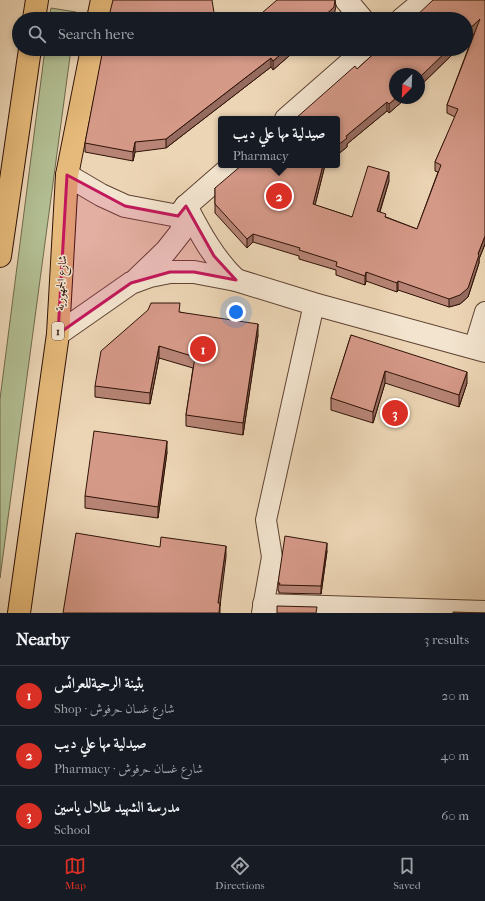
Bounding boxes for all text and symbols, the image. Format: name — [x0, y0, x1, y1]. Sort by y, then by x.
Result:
search box — [12, 12, 473, 56]
icon: search — [26, 23, 48, 45]
text: Search here — [58, 25, 134, 43]
north arrow — [389, 68, 425, 104]
popup — [218, 116, 340, 168]
text: صيدلية مها علي ديب — [233, 124, 325, 142]
text: Pharmacy — [233, 148, 289, 163]
pin: 2 — [266, 181, 292, 211]
street label: شارع الجمهورية — [53, 255, 73, 311]
your location — [226, 302, 246, 322]
road number: 1 — [52, 322, 64, 340]
pin: 1 — [190, 334, 216, 364]
pin: 3 — [382, 398, 408, 428]
text: Nearby — [16, 629, 70, 649]
text: 3 results — [424, 632, 469, 647]
text: بثينة الرحيةللعرائس — [54, 674, 145, 692]
text: 1 — [27, 688, 31, 703]
text: 20 m — [442, 688, 469, 703]
text: Shop · شارع غسان حرفوش — [54, 701, 175, 716]
text: صيدلية مها علي ديب — [54, 734, 147, 752]
text: 2 — [26, 748, 32, 763]
text: 40 m — [441, 748, 469, 763]
text: Pharmacy · شارع غسان حرفوش — [54, 761, 203, 776]
text: مدرسة الشهيد طلال ياسين — [54, 798, 180, 816]
text: 3 — [26, 808, 32, 823]
text: 60 m — [441, 808, 469, 823]
text: School — [54, 822, 90, 837]
tab: Map — [64, 855, 86, 892]
tab: Directions — [215, 855, 265, 892]
tab: Saved — [393, 855, 421, 892]

